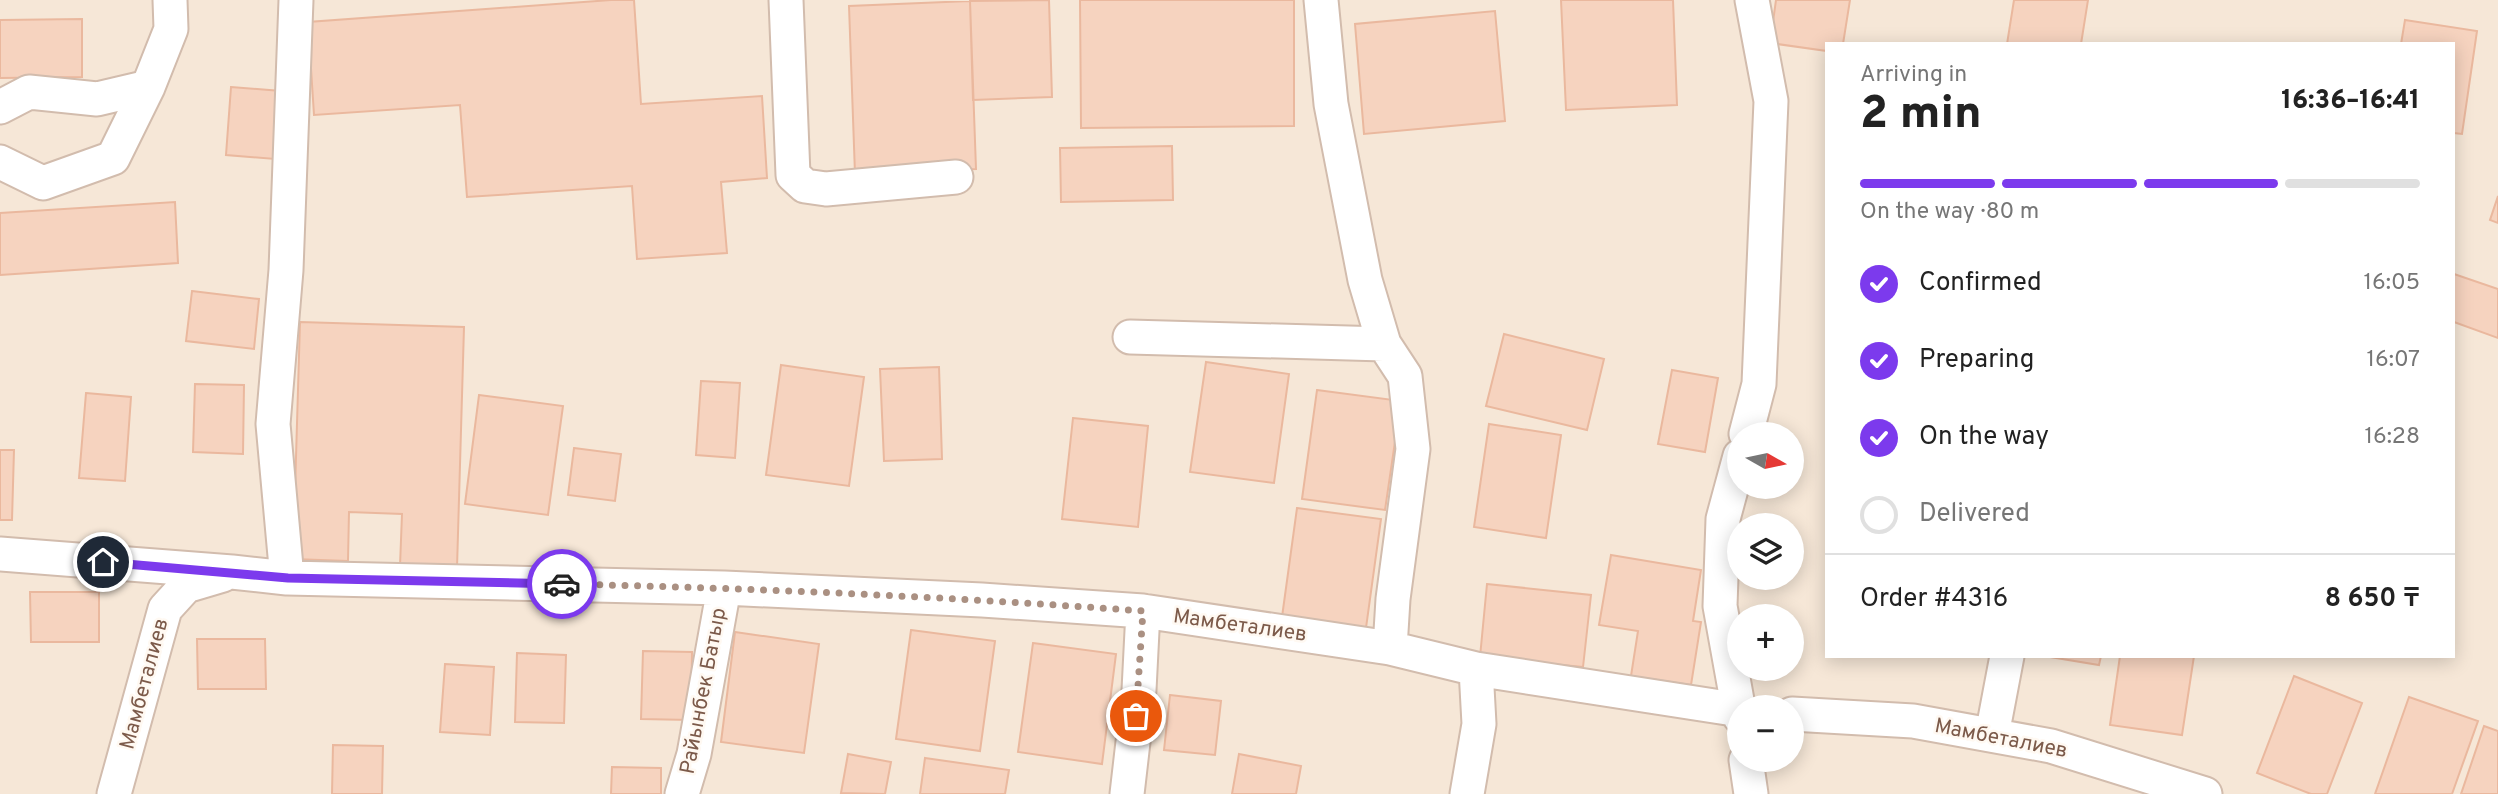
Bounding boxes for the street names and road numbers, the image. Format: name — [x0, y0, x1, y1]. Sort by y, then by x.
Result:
street label: Мамбеталиев — [1171, 603, 1309, 649]
street label: Райынбек Батыр — [675, 605, 733, 777]
street label: Мамбеталиев — [115, 615, 175, 753]
street label: Мамбеталиев — [1932, 713, 2070, 765]

